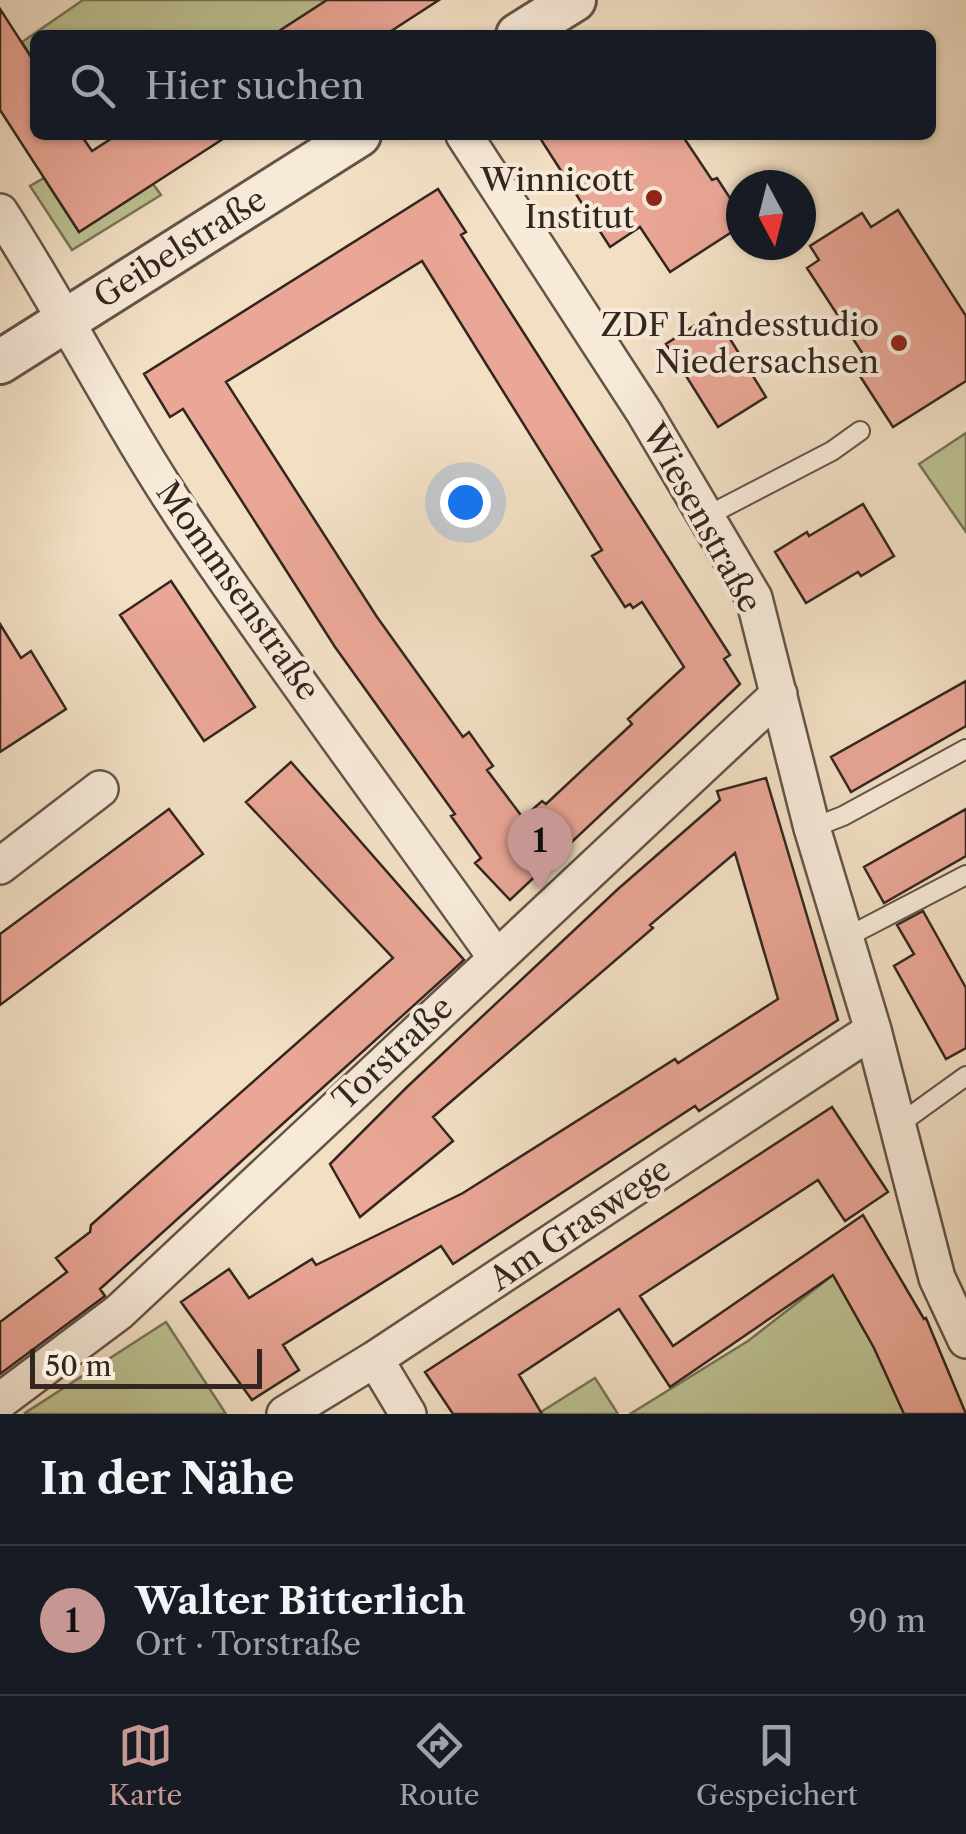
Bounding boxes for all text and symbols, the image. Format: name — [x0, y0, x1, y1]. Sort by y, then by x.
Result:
search box — [30, 30, 936, 140]
icon: search — [65, 58, 120, 113]
text: Hier suchen — [145, 62, 365, 109]
place label: Winnicott Institut — [479, 160, 635, 236]
north arrow — [726, 170, 816, 260]
street label: Geibelstraße — [86, 179, 273, 316]
marker: Winnicott Institut — [643, 187, 665, 209]
place label: ZDF Landesstudio Niedersachsen — [601, 305, 879, 381]
marker: ZDF Landesstudio Niedersachsen — [888, 332, 910, 354]
street label: Wiesenstraße — [634, 416, 770, 619]
street label: Mommsenstraße — [148, 474, 328, 708]
your location — [440, 477, 491, 528]
pin: 1 — [508, 808, 572, 890]
street label: Torstraße — [325, 987, 461, 1118]
street label: Am Graswege — [481, 1149, 678, 1299]
scale bar — [30, 1344, 262, 1388]
text: 50 m — [45, 1349, 112, 1383]
text: In der Nähe — [40, 1453, 294, 1505]
text: Walter Bitterlich — [135, 1577, 466, 1624]
text: 1 — [65, 1601, 80, 1640]
text: 90 m — [849, 1601, 926, 1640]
text: Ort · Torstraße — [135, 1624, 361, 1663]
tab: Karte — [108, 1718, 182, 1812]
tab: Route — [399, 1718, 479, 1812]
tab: Gespeichert — [696, 1718, 858, 1812]

